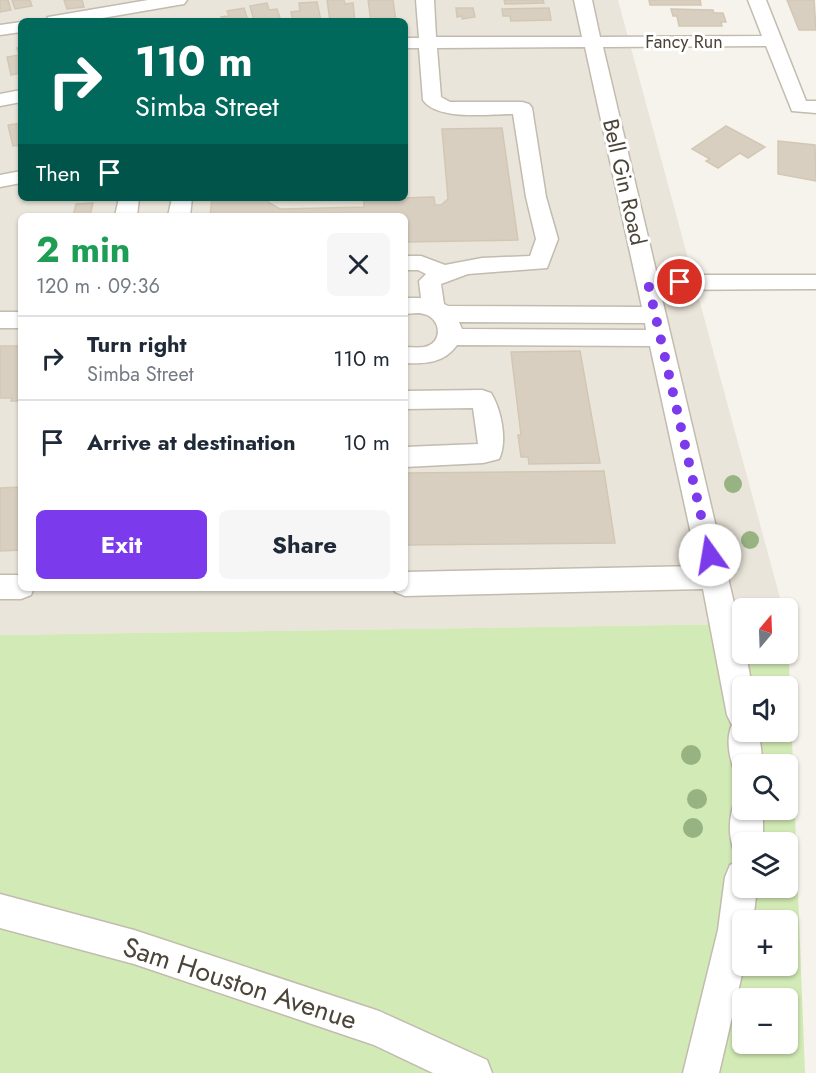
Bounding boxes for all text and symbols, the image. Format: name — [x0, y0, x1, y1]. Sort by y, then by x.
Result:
street label: Fancy Run — [645, 29, 723, 55]
text: 110 m — [135, 31, 253, 92]
icon: right — [36, 42, 114, 120]
text: Simba Street — [135, 87, 279, 126]
street label: Bell Gin Road — [595, 116, 655, 248]
icon: arrive — [93, 156, 126, 189]
text: Then — [36, 157, 81, 189]
text: 2 min — [36, 223, 131, 275]
button: close — [327, 233, 390, 296]
pin — [654, 256, 705, 307]
icon: arrive — [663, 265, 696, 298]
text: 120 m · 09:36 — [36, 272, 160, 301]
text: Turn right — [87, 328, 187, 360]
icon: right — [36, 342, 69, 375]
text: 110 m — [333, 342, 390, 374]
text: Simba Street — [87, 360, 194, 389]
icon: arrive — [36, 426, 69, 459]
text: Arrive at destination — [87, 426, 296, 458]
text: 10 m — [343, 426, 390, 458]
button: Exit — [36, 510, 207, 579]
button: Share — [219, 510, 390, 579]
position arrow — [678, 523, 742, 587]
north arrow — [732, 598, 798, 664]
map controls — [732, 598, 798, 1054]
button: sound — [732, 676, 798, 742]
button: search — [732, 754, 798, 820]
button: layers — [732, 832, 798, 898]
button: + — [732, 910, 798, 976]
street label: Sam Houston Avenue — [118, 927, 362, 1039]
button: − — [732, 988, 798, 1054]

